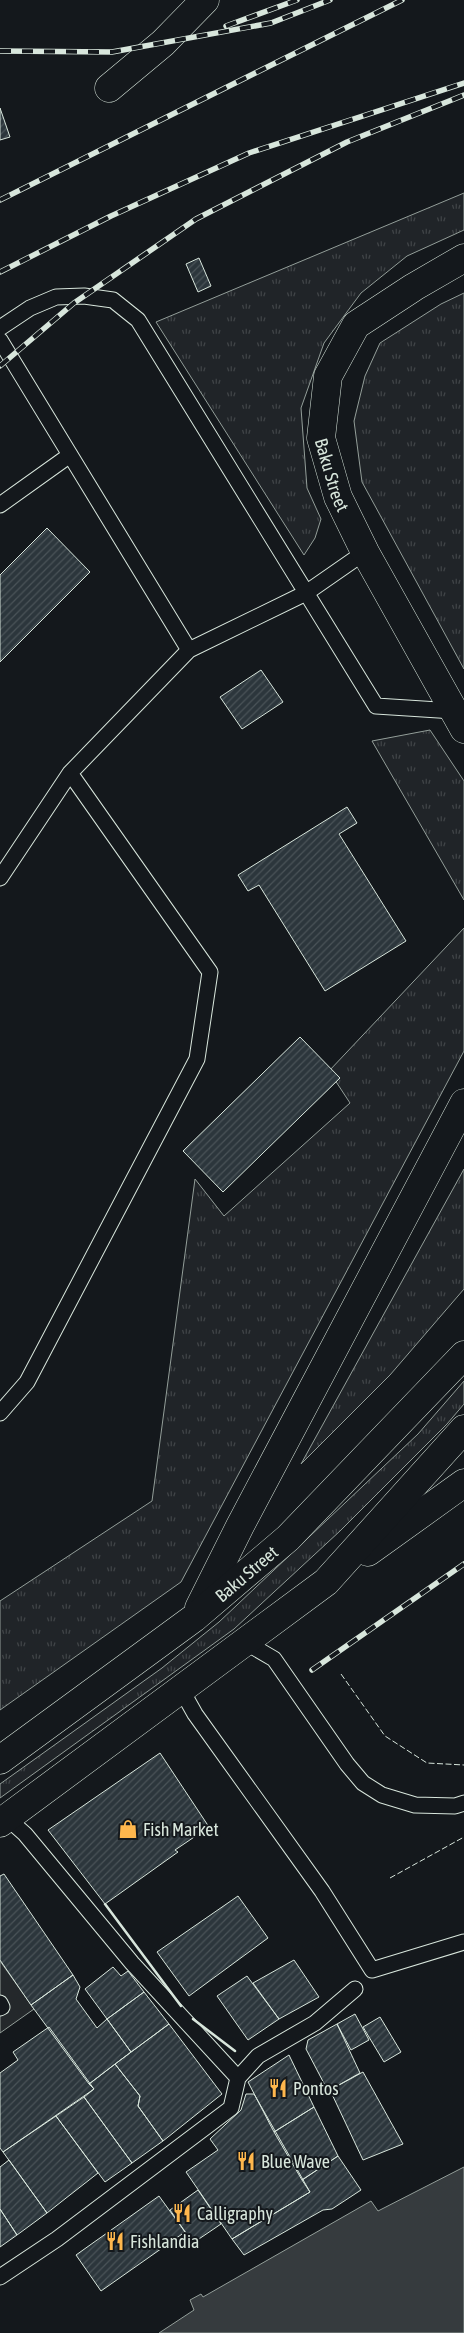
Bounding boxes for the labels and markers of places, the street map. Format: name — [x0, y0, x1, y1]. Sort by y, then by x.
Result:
shop icon: Fish Market — [117, 1818, 139, 1840]
place label: Fish Market — [143, 1819, 219, 1840]
restaurant icon: Pontos — [267, 2077, 289, 2099]
place label: Pontos — [293, 2078, 339, 2099]
restaurant icon: Blue Wave — [235, 2150, 257, 2172]
place label: Blue Wave — [261, 2151, 330, 2172]
restaurant icon: Calligraphy — [171, 2202, 193, 2224]
place label: Calligraphy — [197, 2203, 273, 2224]
restaurant icon: Fishlandia — [104, 2230, 126, 2252]
place label: Fishlandia — [130, 2231, 199, 2252]

